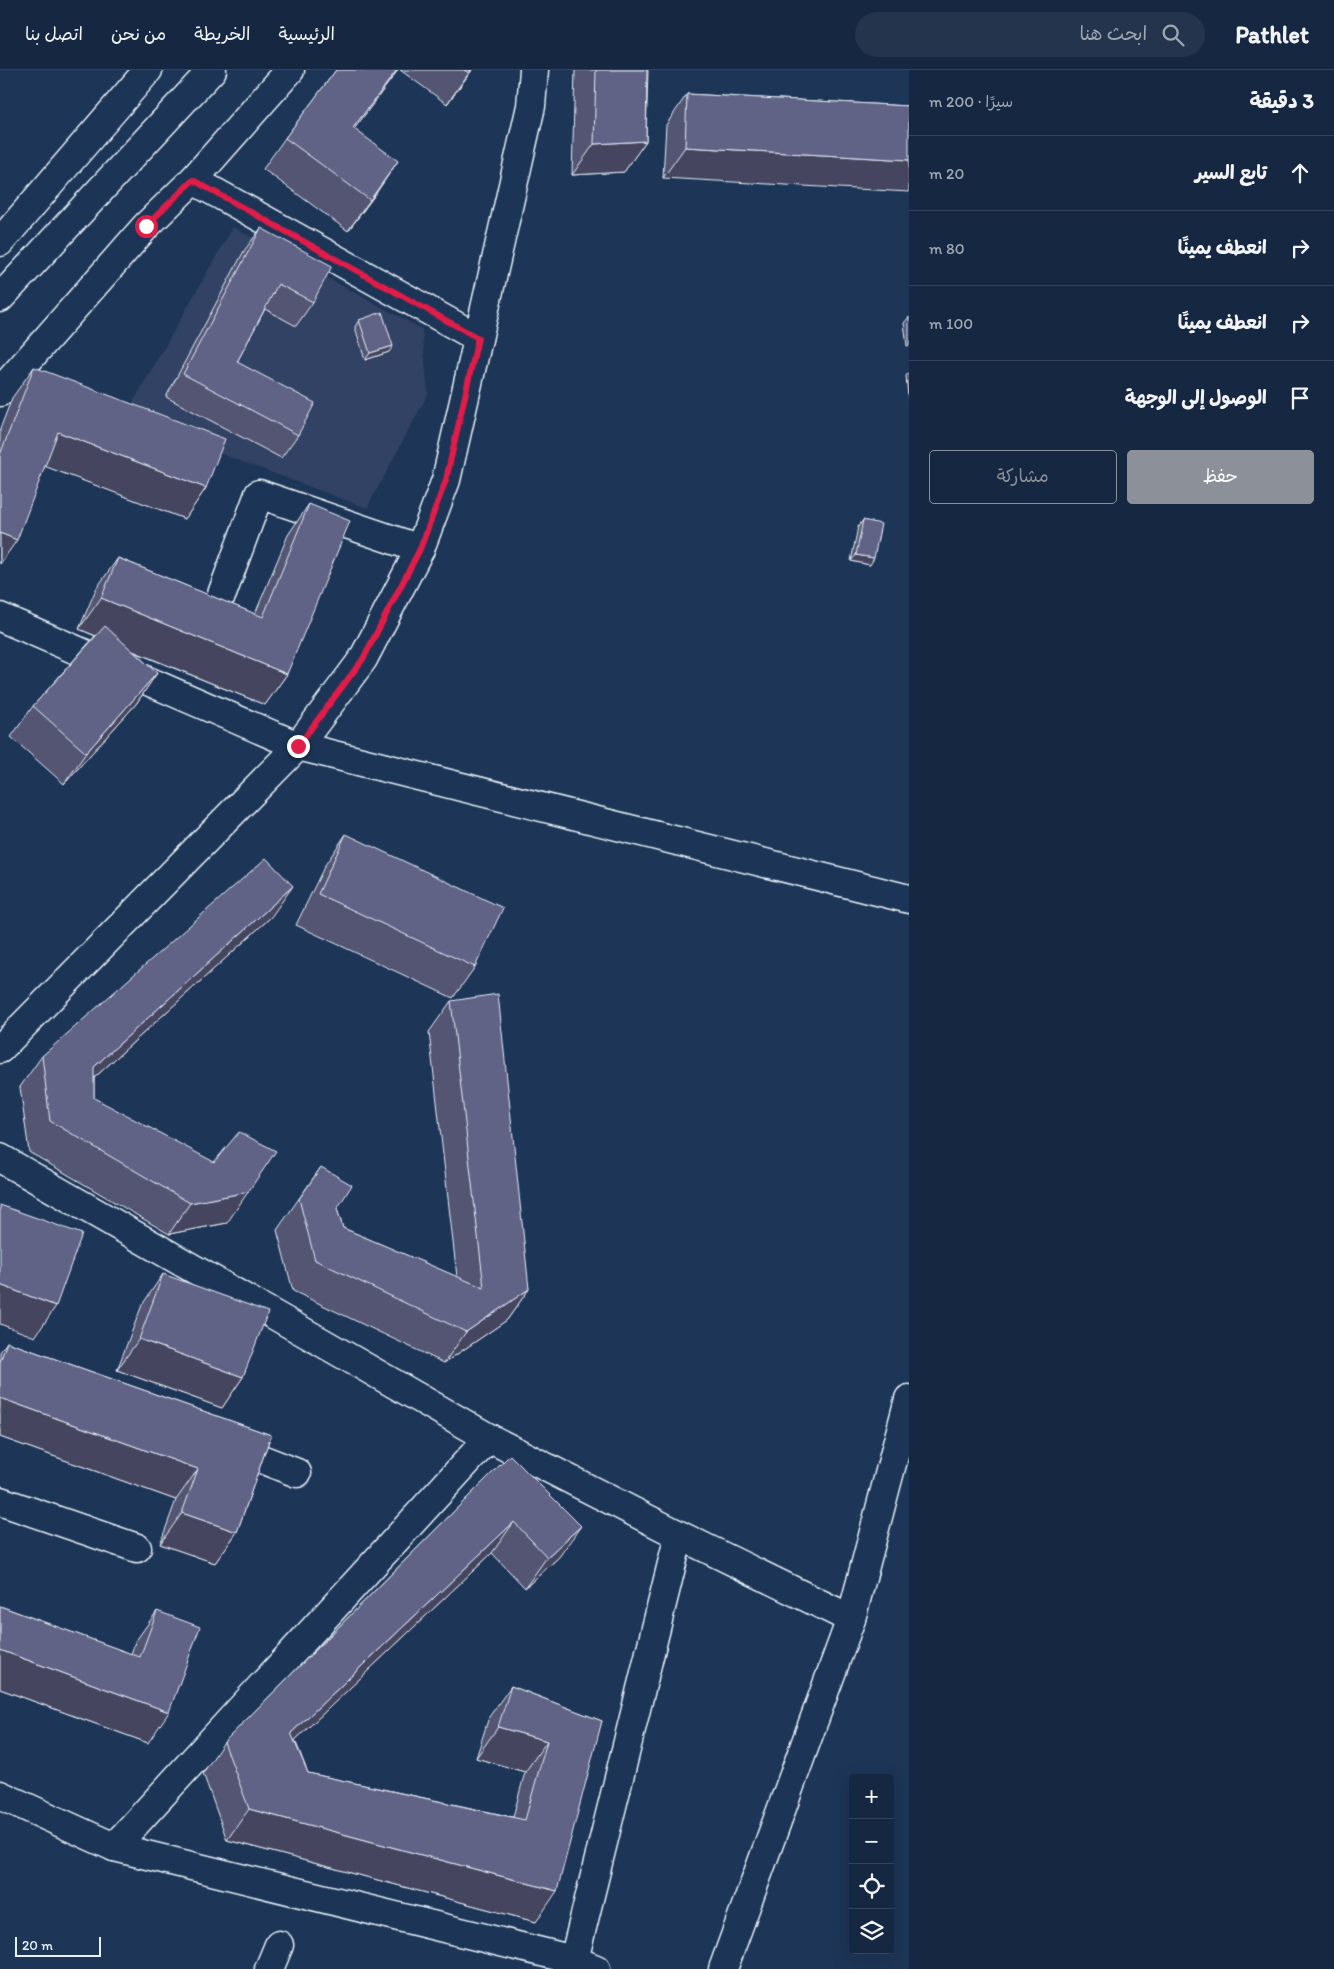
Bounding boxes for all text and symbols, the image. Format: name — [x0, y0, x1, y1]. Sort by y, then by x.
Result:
search box — [855, 12, 1205, 57]
text: Pathlet — [1235, 20, 1309, 49]
icon: search — [1159, 21, 1187, 49]
text: ابحث هنا — [1079, 22, 1147, 45]
text: اتصل بنا — [25, 23, 83, 45]
text: من نحن — [111, 23, 166, 45]
text: الخريطة — [194, 23, 251, 45]
text: الرئيسية — [279, 23, 335, 45]
text: 3 دقيقة — [1249, 88, 1314, 113]
text: سيرًا · 200 m — [929, 92, 1013, 111]
icon: ahead — [1286, 159, 1314, 187]
text: تابع السير — [1195, 161, 1267, 184]
text: 20 m — [929, 164, 964, 183]
route start — [135, 215, 158, 238]
icon: right — [1286, 234, 1314, 262]
text: انعطف يمينًا — [1178, 236, 1267, 259]
text: 80 m — [929, 239, 965, 258]
icon: right — [1286, 309, 1314, 337]
text: انعطف يمينًا — [1178, 311, 1267, 334]
text: 100 m — [929, 314, 973, 333]
icon: arrive — [1286, 384, 1314, 412]
text: الوصول إلى الوجهة — [1125, 386, 1267, 409]
button: مشاركة — [929, 450, 1117, 504]
button: حفظ — [1127, 450, 1314, 504]
route end — [287, 735, 310, 758]
map controls — [849, 1774, 894, 1954]
button: + — [849, 1774, 894, 1819]
button: − — [849, 1819, 894, 1864]
button: locate — [849, 1864, 894, 1909]
button: layers — [849, 1909, 894, 1954]
scale bar — [15, 1934, 101, 1957]
text: 20 m — [22, 1937, 53, 1954]

